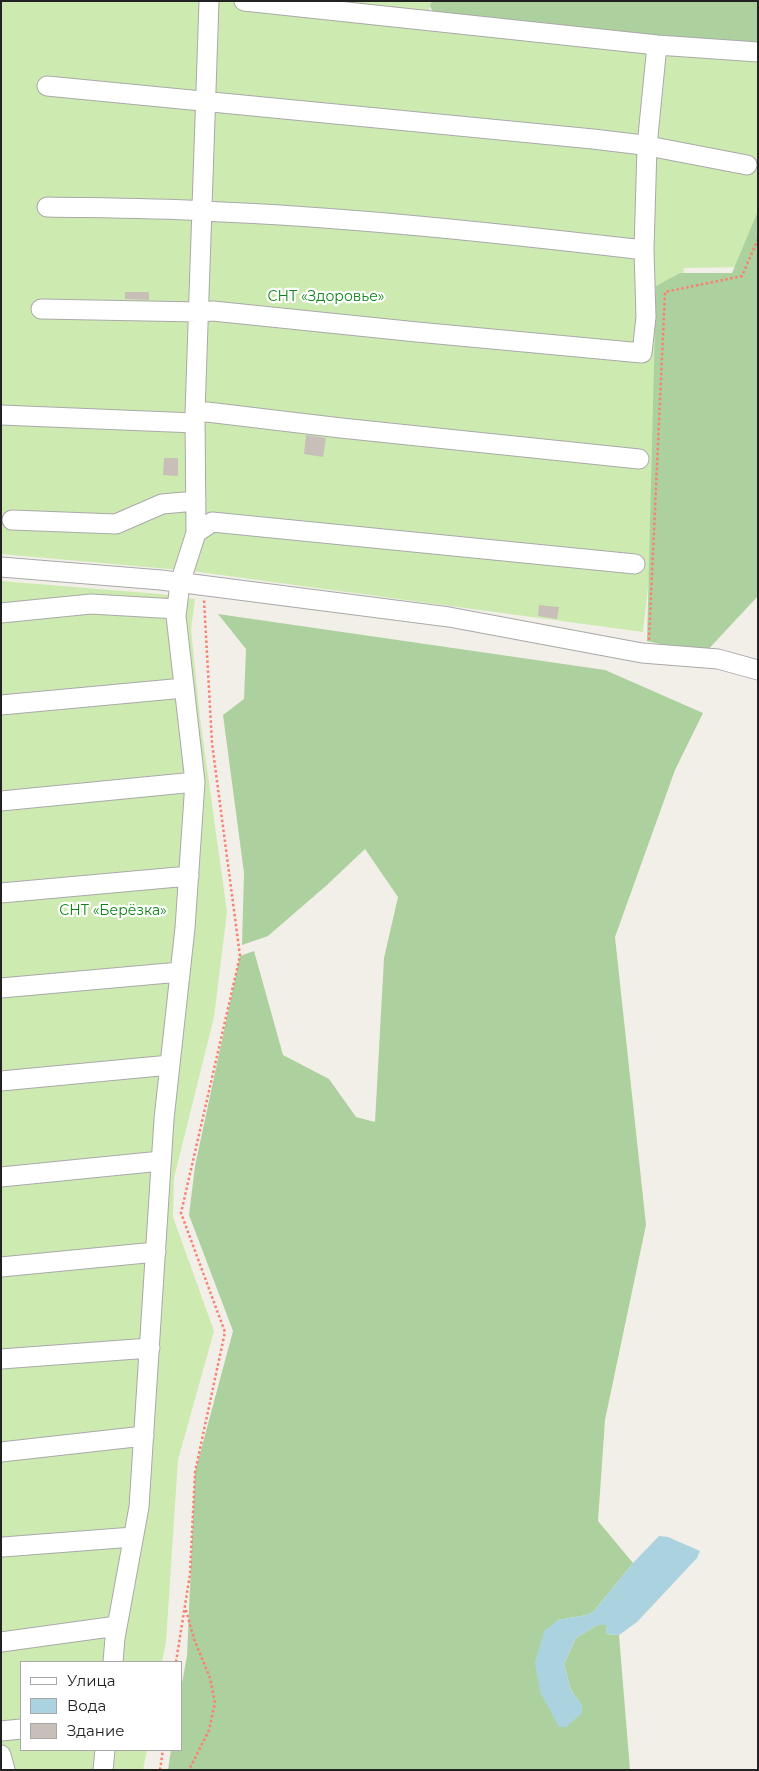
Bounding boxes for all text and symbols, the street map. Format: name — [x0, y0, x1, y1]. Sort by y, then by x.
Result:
park label: СНТ «Здоровье» — [267, 289, 385, 305]
park label: СНТ «Берёзка» — [59, 903, 167, 919]
legend — [20, 1661, 182, 1751]
text: Улица — [67, 1671, 115, 1690]
text: Вода — [67, 1696, 106, 1715]
text: Здание — [67, 1721, 125, 1740]

